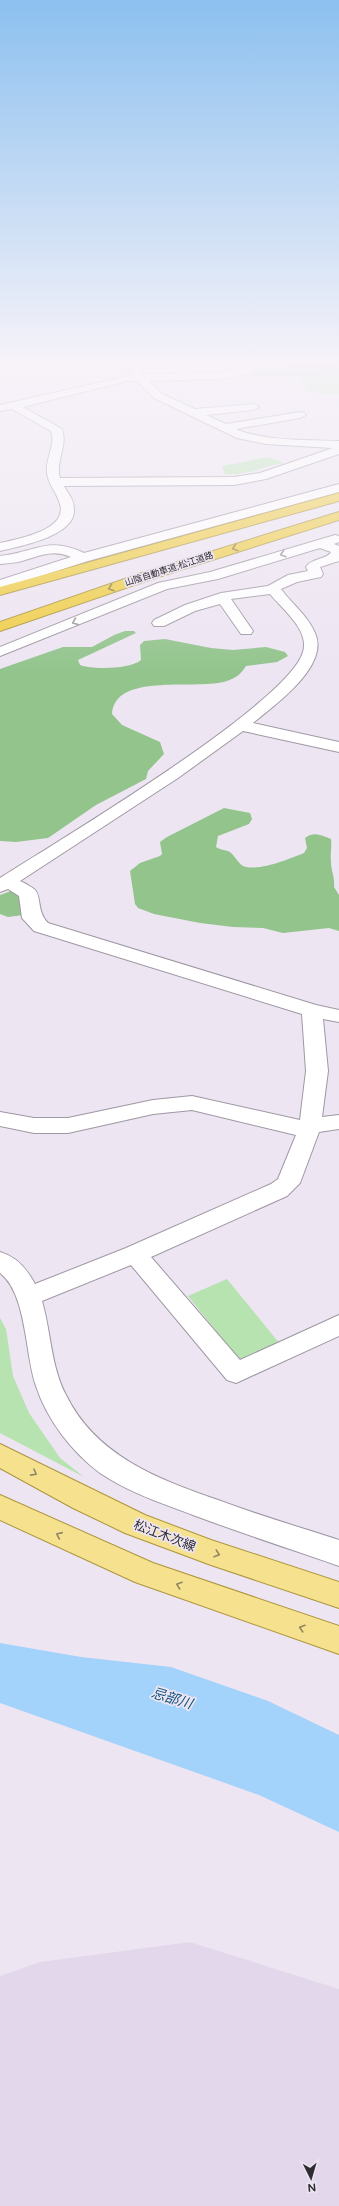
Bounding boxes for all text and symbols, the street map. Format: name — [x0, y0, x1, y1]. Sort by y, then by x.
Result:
one-way arrow — [231, 543, 238, 552]
street label: 山陰自動車道;松江道路 — [123, 549, 214, 588]
one-way arrow — [280, 550, 287, 558]
one-way arrow — [108, 584, 115, 592]
one-way arrow — [72, 617, 79, 625]
one-way arrow — [30, 1469, 37, 1476]
street label: 松江木次線 — [132, 1517, 198, 1554]
one-way arrow — [56, 1532, 63, 1540]
one-way arrow — [213, 1549, 220, 1558]
one-way arrow — [176, 1581, 183, 1590]
one-way arrow — [299, 1624, 306, 1632]
water label: 忌部川 — [149, 1684, 196, 1713]
north arrow — [291, 2158, 331, 2198]
text: N — [307, 2181, 317, 2194]

